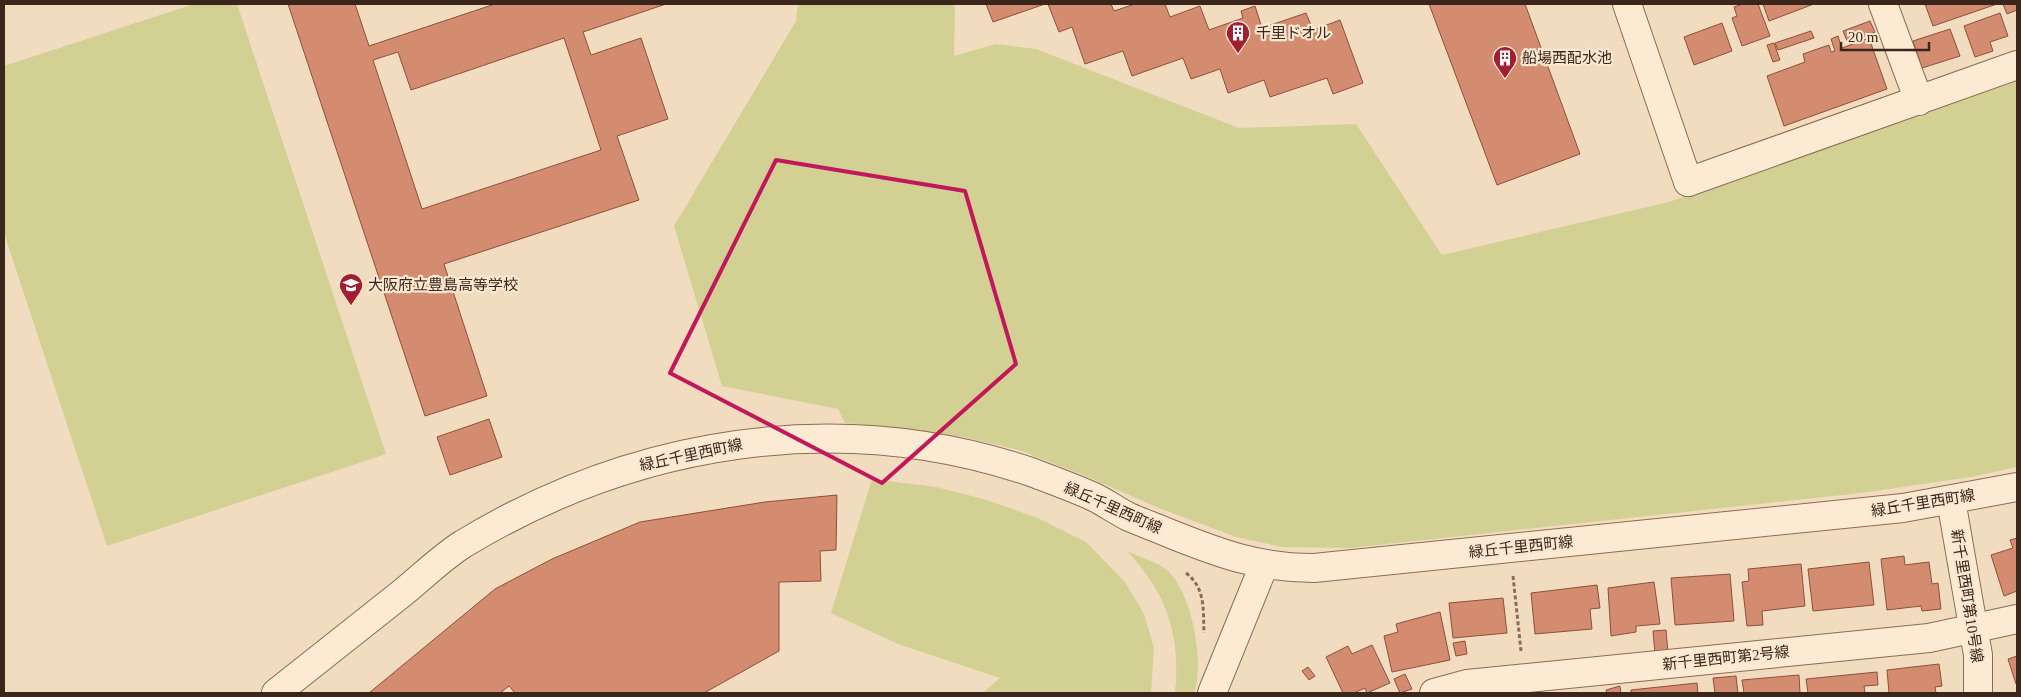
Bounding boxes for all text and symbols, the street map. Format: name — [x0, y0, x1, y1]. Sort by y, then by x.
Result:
building icon: 千里ドオル — [1225, 20, 1251, 54]
scale bar — [1841, 20, 1928, 52]
place label: 千里ドオル — [1256, 25, 1331, 41]
text: 20 m — [1848, 29, 1879, 45]
building icon: 船場西配水池 — [1492, 45, 1518, 79]
place label: 船場西配水池 — [1522, 50, 1612, 66]
school or university icon: 大阪府立豊島高等学校 — [338, 272, 364, 306]
place label: 大阪府立豊島高等学校 — [368, 277, 518, 293]
street label: 緑丘千里西町線 — [638, 436, 744, 474]
street label: 緑丘千里西町線 — [1062, 479, 1164, 537]
street label: 緑丘千里西町線 — [1870, 487, 1976, 519]
street label: 新千里西町第10号線 — [1949, 528, 1985, 664]
street label: 緑丘千里西町線 — [1468, 534, 1574, 560]
street label: 新千里西町第2号線 — [1662, 643, 1790, 673]

